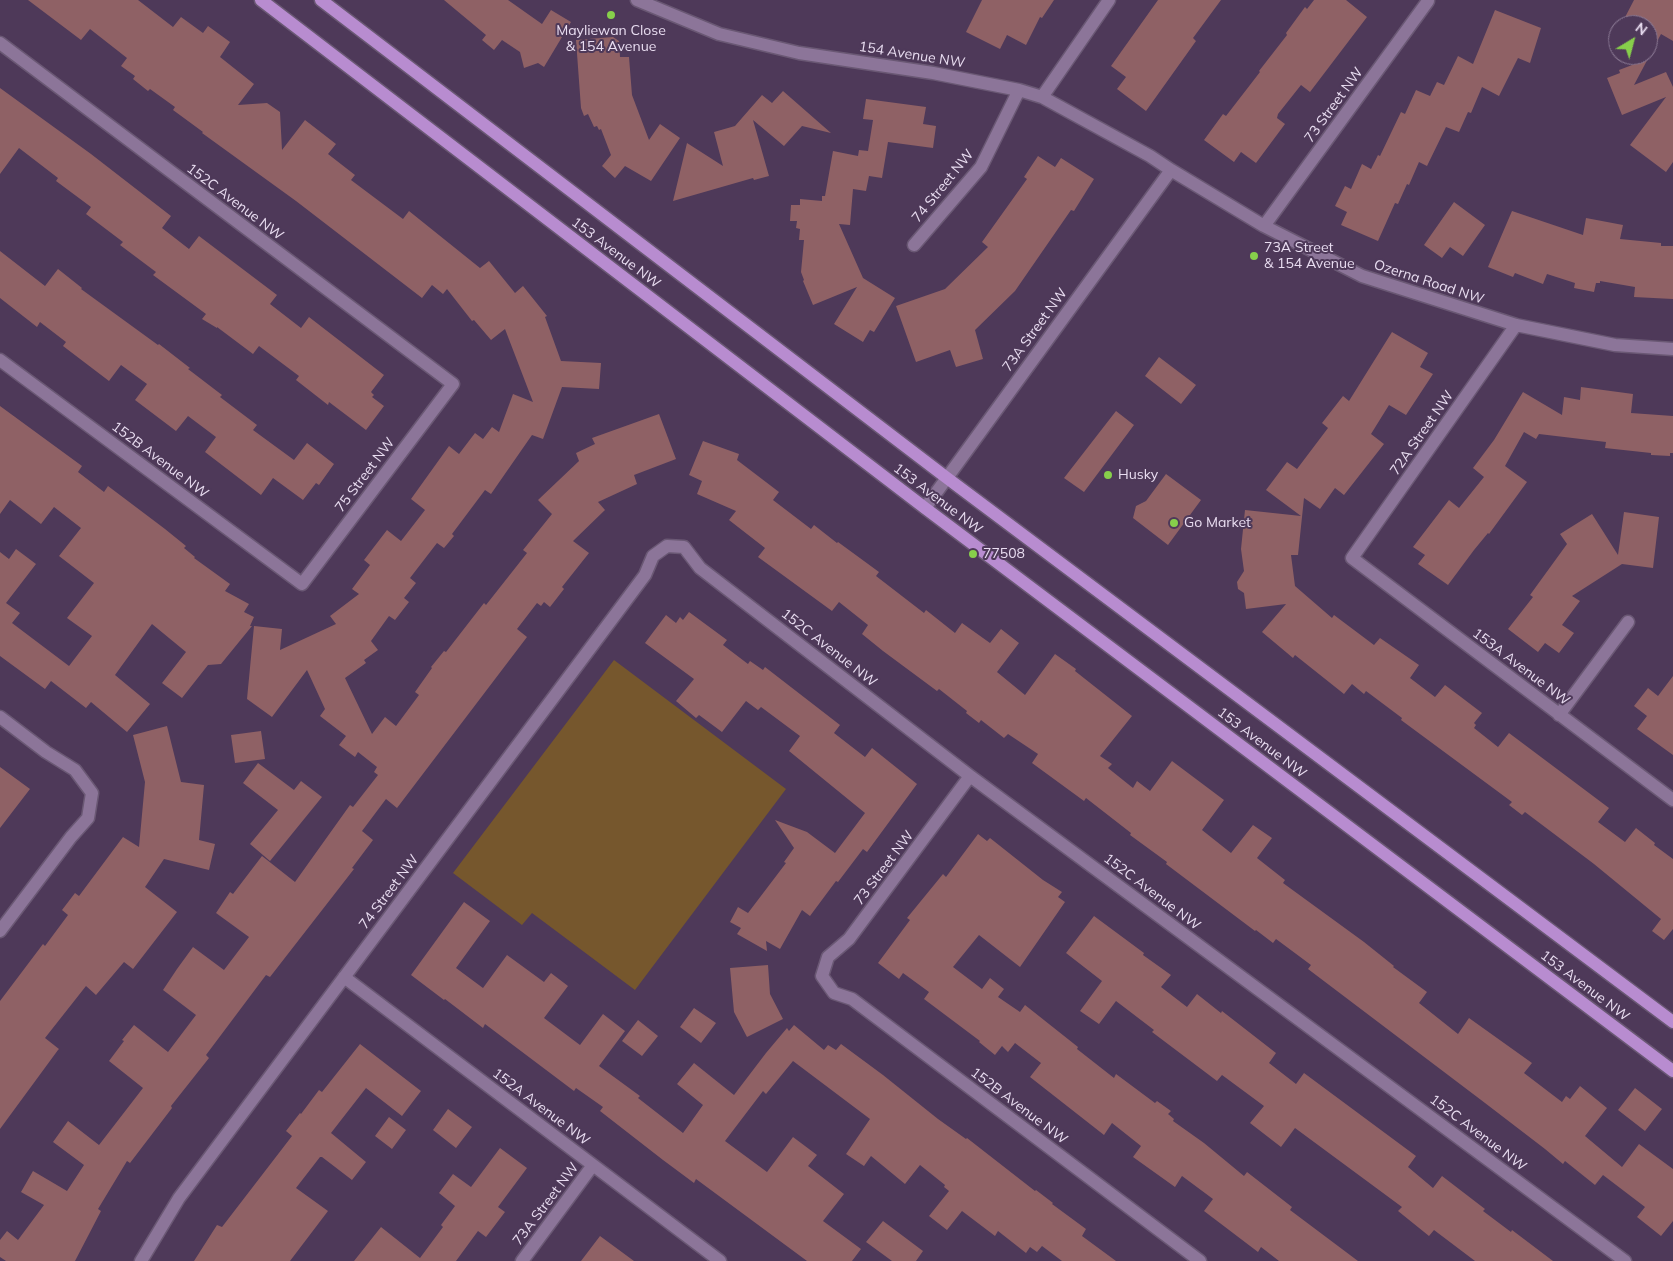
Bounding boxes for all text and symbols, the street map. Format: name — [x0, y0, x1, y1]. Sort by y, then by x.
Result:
marker: Mayliewan Close & 154 Avenue — [605, 9, 617, 21]
north arrow — [1608, 15, 1658, 65]
text: N — [1632, 18, 1651, 39]
place label: Mayliewan Close & 154 Avenue — [556, 23, 666, 56]
street label: 154 Avenue NW — [858, 38, 966, 72]
street label: 73 Street NW — [1301, 64, 1367, 146]
street label: 74 Street NW — [909, 146, 977, 226]
street label: 152C Avenue NW — [183, 160, 287, 244]
street label: 153 Avenue NW — [568, 214, 664, 292]
place label: 73A Street & 154 Avenue — [1264, 240, 1355, 272]
marker: 73A Street & 154 Avenue — [1248, 250, 1260, 262]
street label: Ozerna Road NW — [1372, 256, 1486, 308]
street label: 73A Street NW — [999, 285, 1071, 375]
street label: 72A Street NW — [1387, 388, 1457, 478]
street label: 152B Avenue NW — [108, 418, 212, 502]
street label: 75 Street NW — [332, 434, 398, 516]
street label: 153 Avenue NW — [890, 460, 986, 538]
place label: Husky — [1118, 467, 1158, 483]
marker: Husky — [1102, 469, 1114, 481]
place label: Go Market — [1184, 515, 1251, 531]
marker: Go Market — [1168, 517, 1180, 529]
place label: 77508 — [983, 546, 1025, 562]
marker: 77508 — [967, 548, 979, 560]
street label: 152C Avenue NW — [778, 605, 880, 691]
street label: 153A Avenue NW — [1469, 625, 1573, 709]
street label: 153 Avenue NW — [1214, 704, 1310, 782]
street label: 73 Street NW — [851, 827, 917, 909]
street label: 152C Avenue NW — [1100, 850, 1204, 934]
street label: 74 Street NW — [356, 851, 422, 933]
street label: 153 Avenue NW — [1537, 947, 1633, 1025]
street label: 152B Avenue NW — [967, 1064, 1071, 1148]
street label: 152A Avenue NW — [489, 1065, 593, 1149]
street label: 152C Avenue NW — [1426, 1091, 1530, 1175]
street label: 73A Street NW — [509, 1159, 583, 1249]

